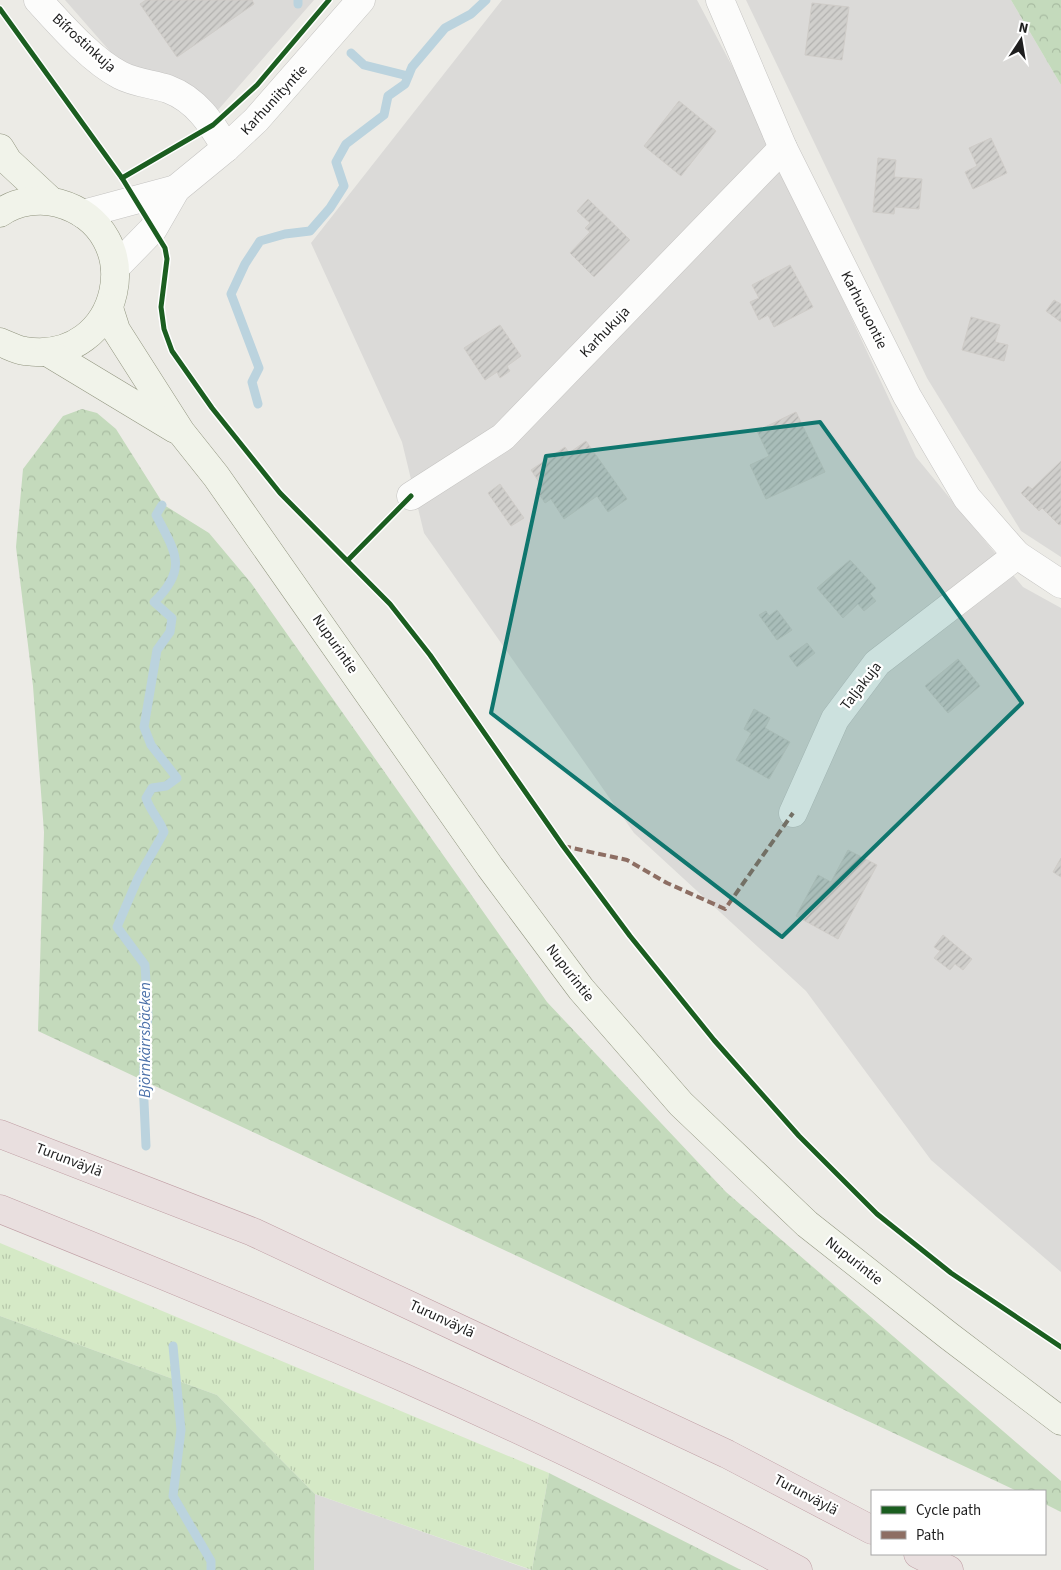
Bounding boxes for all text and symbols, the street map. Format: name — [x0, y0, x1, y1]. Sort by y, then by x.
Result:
street label: Bifrostinkuja — [47, 9, 121, 77]
north arrow — [996, 15, 1046, 65]
text: N — [1017, 18, 1030, 39]
street label: Karhuniityntie — [236, 60, 312, 140]
street label: Karhusuontie — [835, 267, 893, 353]
street label: Karhukuja — [575, 302, 635, 362]
street label: Nupurintie — [307, 610, 363, 678]
street label: Taljakuja — [835, 657, 887, 715]
street label: Nupurintie — [541, 940, 599, 1006]
water label: Björnkärrsbäcken — [134, 982, 156, 1098]
street label: Turunväylä — [33, 1138, 105, 1182]
street label: Nupurintie — [821, 1232, 887, 1290]
street label: Turunväylä — [406, 1295, 478, 1343]
street label: Turunväylä — [770, 1469, 842, 1521]
legend — [871, 1490, 1046, 1555]
text: Cycle path — [916, 1500, 981, 1521]
text: Path — [916, 1525, 944, 1546]

